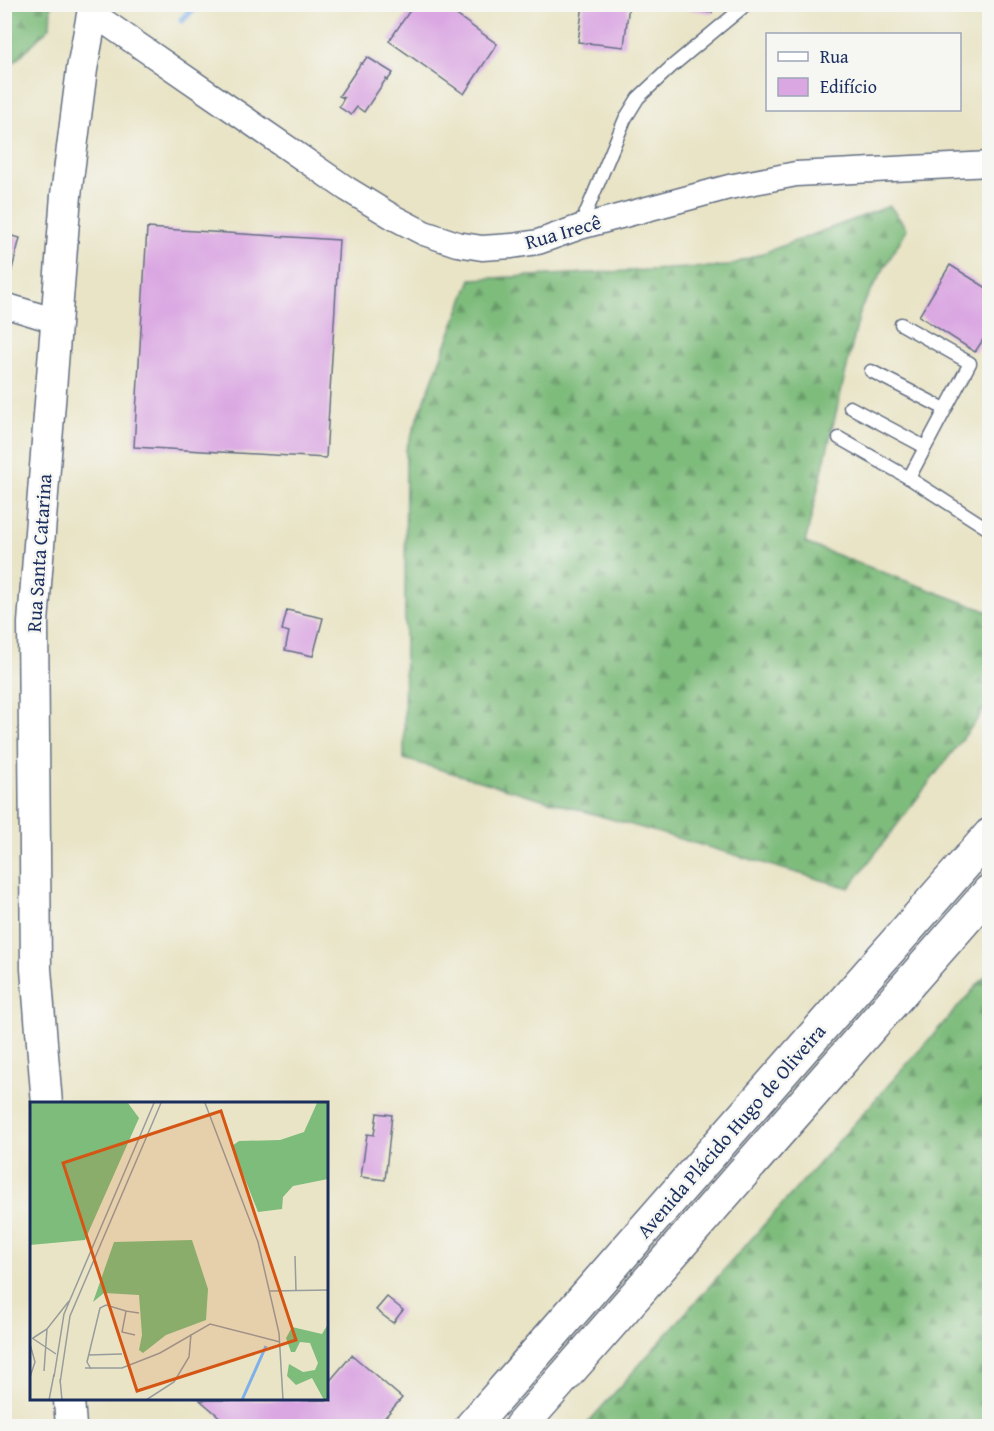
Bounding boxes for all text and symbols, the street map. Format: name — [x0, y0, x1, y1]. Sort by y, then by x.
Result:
legend — [766, 33, 961, 111]
text: Rua — [820, 43, 849, 70]
text: Edifício — [820, 73, 877, 100]
street label: Rua Irecê — [521, 207, 604, 256]
street label: Rua Santa Catarina — [18, 472, 59, 633]
street label: Avenida Plácido Hugo de Oliveira — [629, 1017, 832, 1244]
inset map — [30, 1102, 328, 1401]

